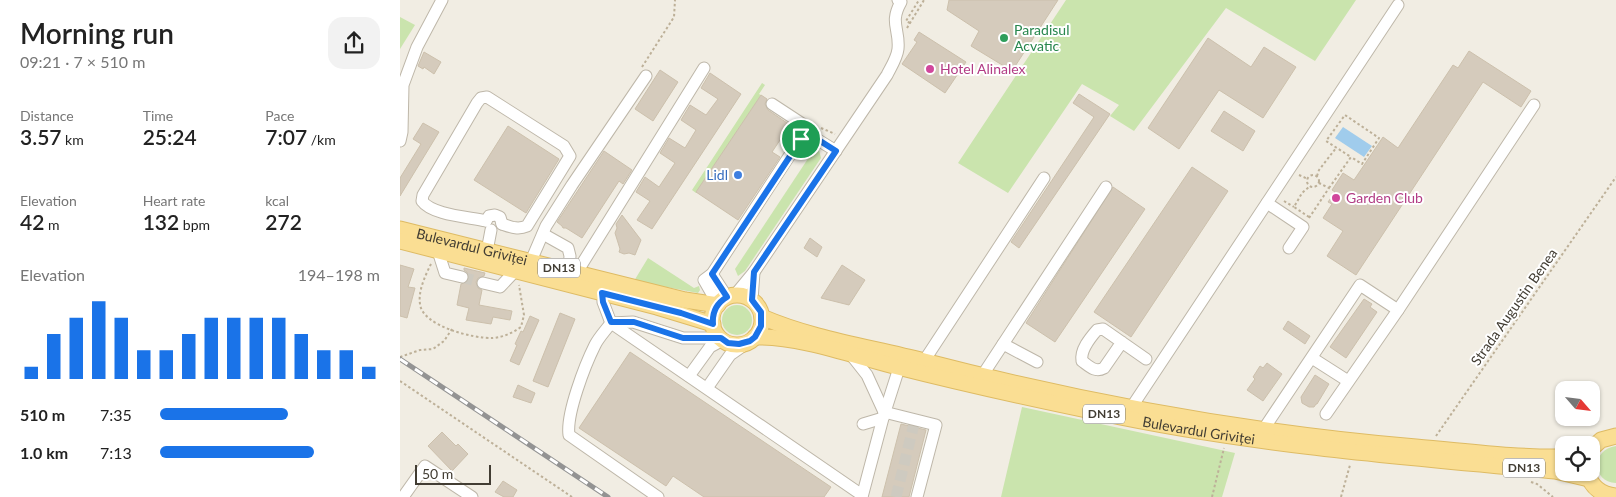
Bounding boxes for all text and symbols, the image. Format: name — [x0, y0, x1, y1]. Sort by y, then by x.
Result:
text: Morning run — [20, 16, 174, 50]
button: share — [328, 17, 380, 69]
place label: Paradisul Acvatic — [1014, 21, 1069, 54]
marker: Paradisul Acvatic — [998, 32, 1010, 44]
text: 09:21 · 7 × 510 m — [20, 52, 145, 71]
place label: Hotel Alinalex — [940, 60, 1026, 77]
marker: Hotel Alinalex — [924, 63, 936, 75]
text: Distance — [20, 107, 74, 124]
text: Time — [143, 107, 173, 124]
text: Pace — [265, 107, 294, 124]
pin — [780, 118, 822, 160]
text: 3.57 — [20, 124, 62, 149]
text: 25:24 — [143, 124, 197, 149]
text: 7:07 — [265, 124, 307, 149]
icon: arrive — [787, 125, 815, 153]
text: km — [62, 131, 84, 148]
text: /km — [307, 131, 336, 148]
place label: Lidl — [706, 166, 728, 183]
marker: Lidl — [732, 169, 744, 181]
place label: Garden Club — [1346, 189, 1423, 206]
text: Elevation — [20, 192, 77, 209]
text: Heart rate — [143, 192, 205, 209]
text: kcal — [265, 192, 289, 209]
marker: Garden Club — [1330, 192, 1342, 204]
text: 42 — [20, 209, 44, 234]
text: 132 — [143, 209, 179, 234]
text: 272 — [265, 209, 302, 234]
text: m — [44, 216, 59, 233]
text: bpm — [179, 216, 210, 233]
street label: Bulevardul Griviței — [415, 224, 529, 268]
street label: Strada Augustin Benea — [1467, 245, 1560, 368]
road number: DN13 — [538, 258, 580, 278]
text: Elevation — [20, 265, 85, 284]
text: 194–198 m — [298, 265, 380, 284]
north arrow — [1555, 381, 1600, 426]
map controls — [1555, 381, 1600, 481]
road number: DN13 — [1083, 404, 1125, 424]
text: 510 m — [20, 405, 65, 424]
text: 7:35 — [100, 405, 132, 424]
street label: Bulevardul Griviței — [1141, 413, 1256, 448]
button: locate — [1555, 436, 1600, 481]
text: 1.0 km — [20, 443, 68, 462]
text: 7:13 — [100, 443, 132, 462]
road number: DN13 — [1503, 458, 1545, 478]
scale bar — [415, 462, 491, 485]
text: 50 m — [422, 465, 453, 482]

